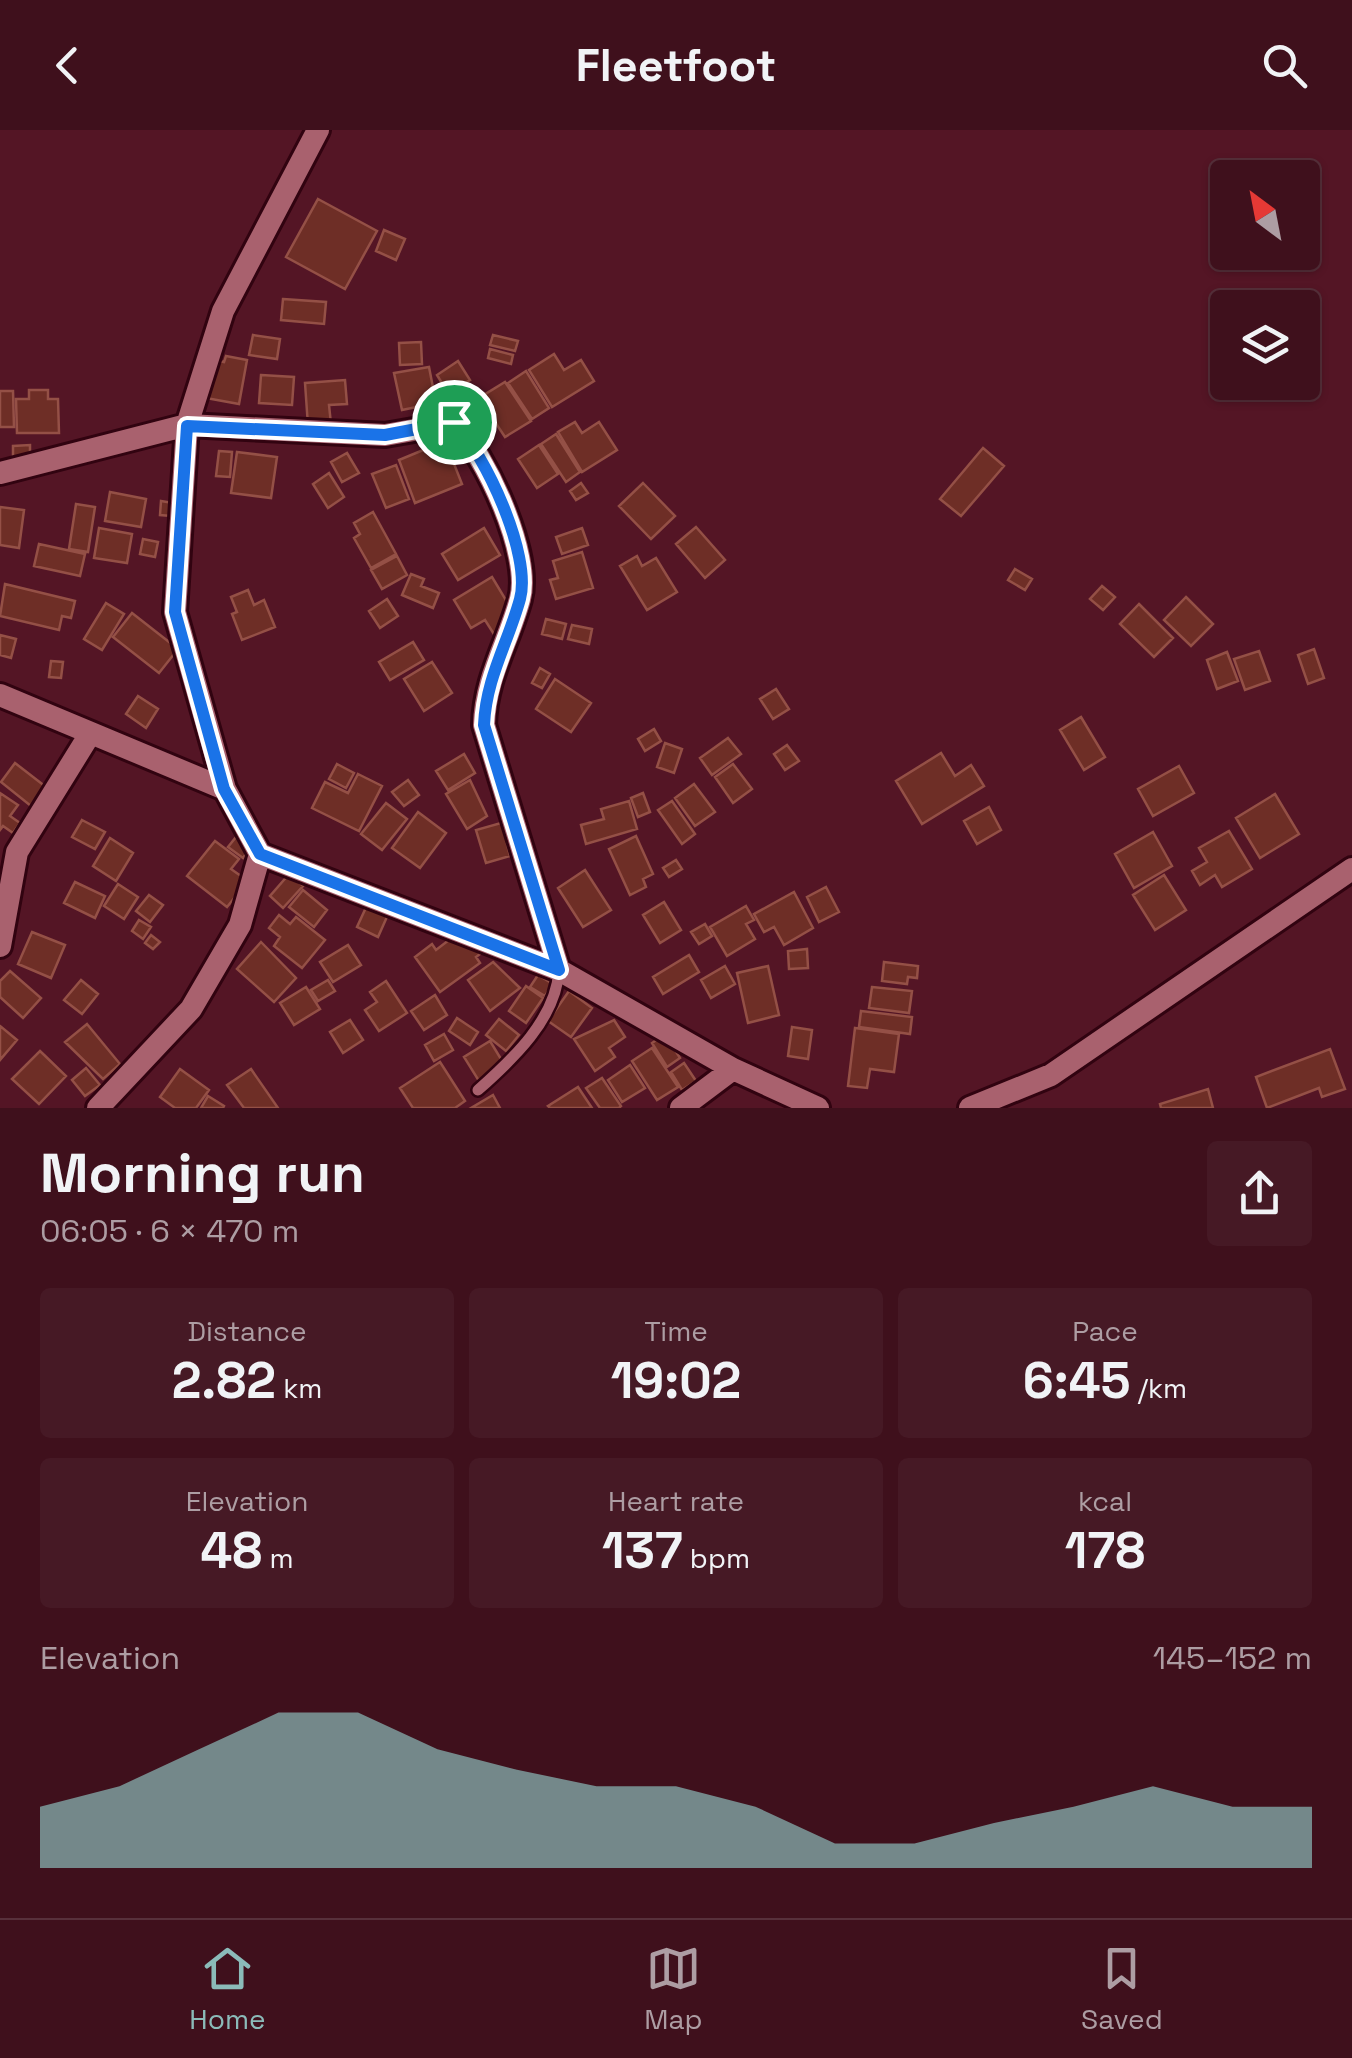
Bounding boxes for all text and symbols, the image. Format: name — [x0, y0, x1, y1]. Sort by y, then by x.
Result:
text: Fleetfoot — [576, 37, 776, 94]
icon: back — [40, 38, 95, 93]
icon: search — [1257, 38, 1312, 93]
north arrow — [1210, 160, 1320, 270]
map controls — [1210, 160, 1320, 400]
button: layers — [1210, 290, 1320, 400]
pin — [412, 380, 497, 465]
icon: arrive — [427, 395, 482, 450]
text: Morning run — [40, 1138, 365, 1208]
button: share — [1207, 1141, 1312, 1246]
text: 06:05 · 6 × 470 m — [40, 1211, 299, 1251]
text: Distance — [187, 1313, 307, 1349]
text: Time — [644, 1313, 708, 1349]
text: Pace — [1072, 1313, 1138, 1349]
text: 2.82 — [172, 1349, 276, 1413]
text: 19:02 — [611, 1349, 741, 1413]
text: 6:45 — [1023, 1349, 1130, 1413]
text: km — [276, 1370, 322, 1406]
text: /km — [1130, 1370, 1187, 1406]
text: Elevation — [186, 1483, 308, 1519]
text: Heart rate — [608, 1483, 744, 1519]
text: kcal — [1078, 1483, 1132, 1519]
text: 48 — [200, 1519, 262, 1583]
text: 137 — [602, 1519, 683, 1583]
text: 178 — [1065, 1519, 1145, 1583]
text: m — [262, 1540, 294, 1576]
text: bpm — [683, 1540, 750, 1576]
text: Elevation — [40, 1638, 180, 1678]
text: 145–152 m — [1153, 1638, 1312, 1678]
tab: Home — [189, 1941, 266, 2037]
tab: Map — [644, 1941, 703, 2037]
tab: Saved — [1081, 1941, 1163, 2037]

